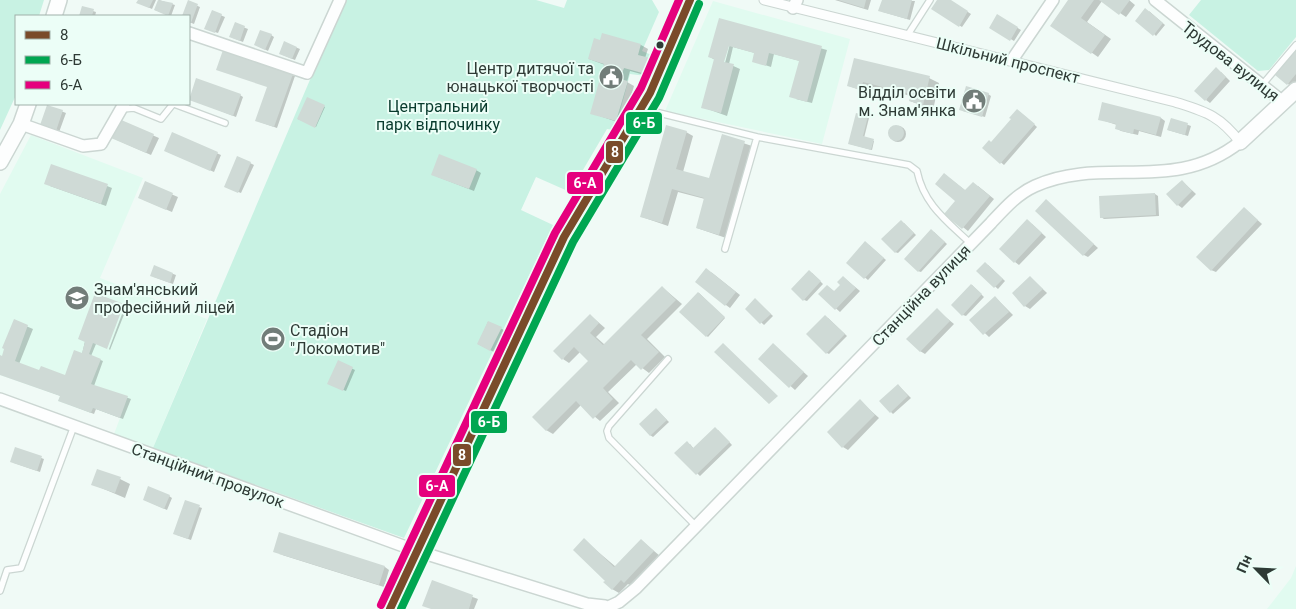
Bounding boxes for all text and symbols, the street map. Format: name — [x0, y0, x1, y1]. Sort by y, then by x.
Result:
legend — [15, 15, 190, 105]
street label: Трудова вулиця — [1178, 17, 1283, 105]
text: 8 — [60, 26, 68, 44]
street label: Шкільний проспект — [934, 33, 1082, 88]
unlabelled marker — [655, 40, 665, 50]
text: 6-Б — [60, 51, 82, 69]
place label: Центр дитячої та юнацької творчості — [447, 59, 594, 96]
public building icon: Центр дитячої та юнацької творчості — [598, 64, 624, 90]
text: 6-А — [60, 76, 83, 94]
place label: Відділ освіти м. Знам'янка — [858, 83, 956, 120]
public building icon: Відділ освіти м. Знам'янка — [961, 88, 987, 114]
park label: Центральний парк відпочинку — [376, 97, 500, 134]
line badge: 6-Б — [625, 111, 663, 135]
text: 6-Б — [633, 115, 655, 131]
line badge: 8 — [605, 140, 624, 164]
text: 8 — [611, 144, 619, 160]
line badge: 6-А — [566, 171, 604, 195]
text: 6-А — [574, 175, 597, 191]
street label: Станційна вулиця — [868, 241, 975, 350]
place label: Знам'янський професійний ліцей — [94, 280, 235, 317]
school or university icon: Знам'янський професійний ліцей — [64, 285, 90, 311]
place label: Стадіон "Локомотив" — [290, 321, 385, 358]
sports icon: Стадіон "Локомотив" — [260, 326, 286, 352]
line badge: 6-Б — [470, 410, 508, 434]
text: 6-Б — [478, 414, 500, 430]
street label: Станційний провулок — [129, 439, 287, 512]
line badge: 8 — [452, 443, 472, 467]
text: 8 — [458, 447, 466, 463]
line badge: 6-А — [418, 474, 456, 498]
text: 6-А — [426, 478, 449, 494]
north arrow — [1231, 544, 1281, 594]
text: Пн — [1233, 552, 1255, 575]

